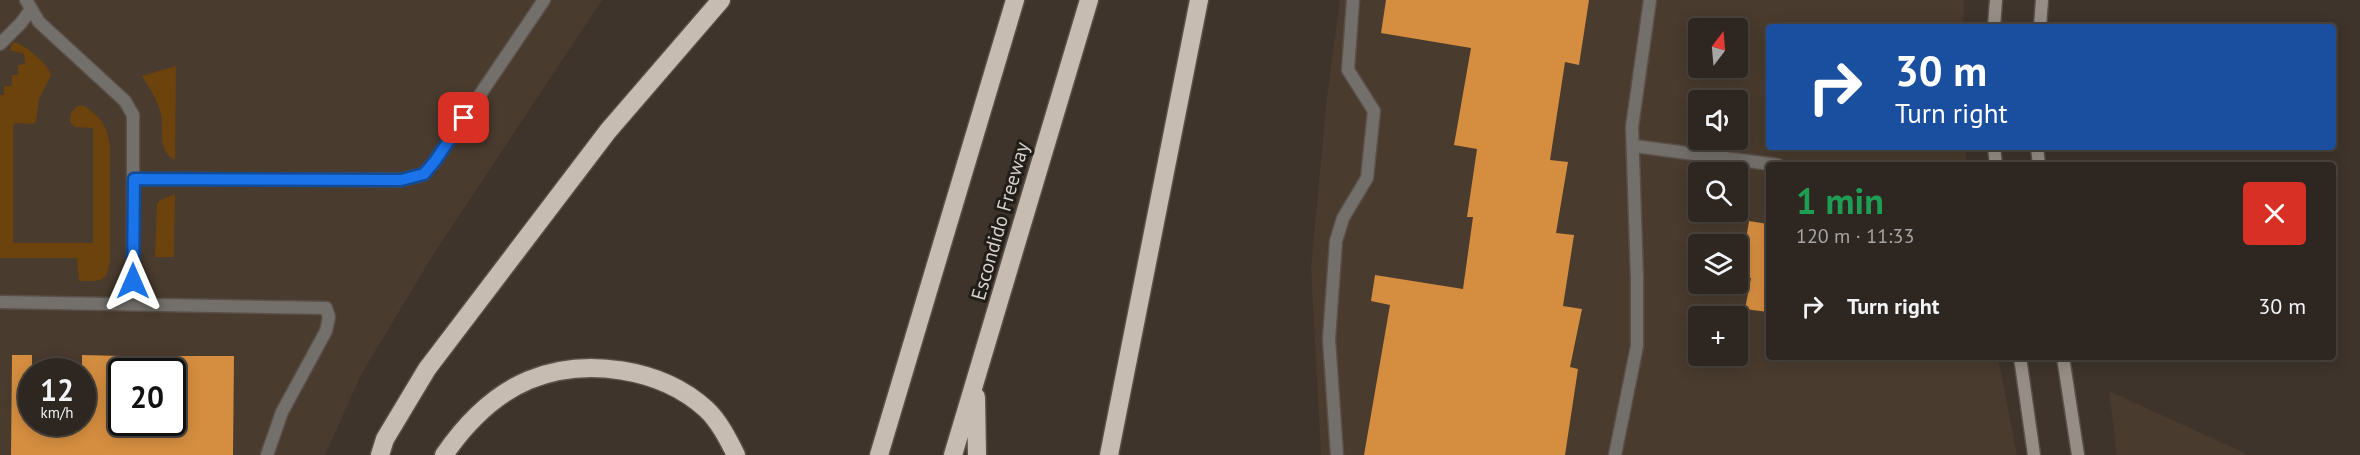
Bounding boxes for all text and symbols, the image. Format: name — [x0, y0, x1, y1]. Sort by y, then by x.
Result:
north arrow — [1688, 18, 1748, 78]
map controls — [1688, 18, 1748, 366]
text: 30 m — [1895, 43, 1987, 98]
icon: right — [1796, 48, 1874, 126]
button: sound — [1688, 90, 1748, 150]
pin — [438, 92, 489, 143]
text: Turn right — [1895, 96, 2008, 130]
icon: arrive — [447, 101, 480, 134]
street label: Escondido Freeway — [965, 138, 1035, 303]
button: search — [1688, 162, 1748, 222]
text: 1 min — [1796, 177, 1884, 224]
button: close — [2243, 182, 2306, 245]
text: 120 m · 11:33 — [1796, 223, 1914, 249]
button: layers — [1688, 234, 1748, 294]
position arrow — [101, 249, 165, 313]
icon: right — [1796, 290, 1829, 323]
text: Turn right — [1847, 292, 1939, 320]
text: 30 m — [2258, 292, 2306, 320]
button: + — [1688, 306, 1748, 366]
speed limit sign: 20 — [108, 358, 186, 436]
text: 12 — [40, 370, 74, 409]
text: km/h — [41, 403, 73, 422]

